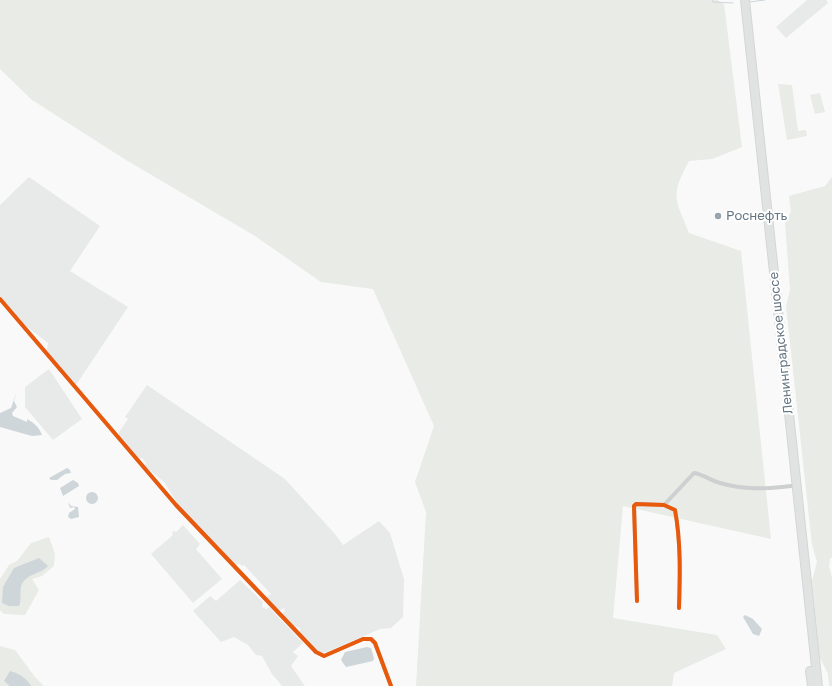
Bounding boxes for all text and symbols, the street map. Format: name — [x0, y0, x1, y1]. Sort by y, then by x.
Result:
place label: Роснефть — [726, 208, 787, 224]
marker: Роснефть — [713, 211, 723, 221]
street label: Ленинградское шоссе — [766, 271, 796, 415]

